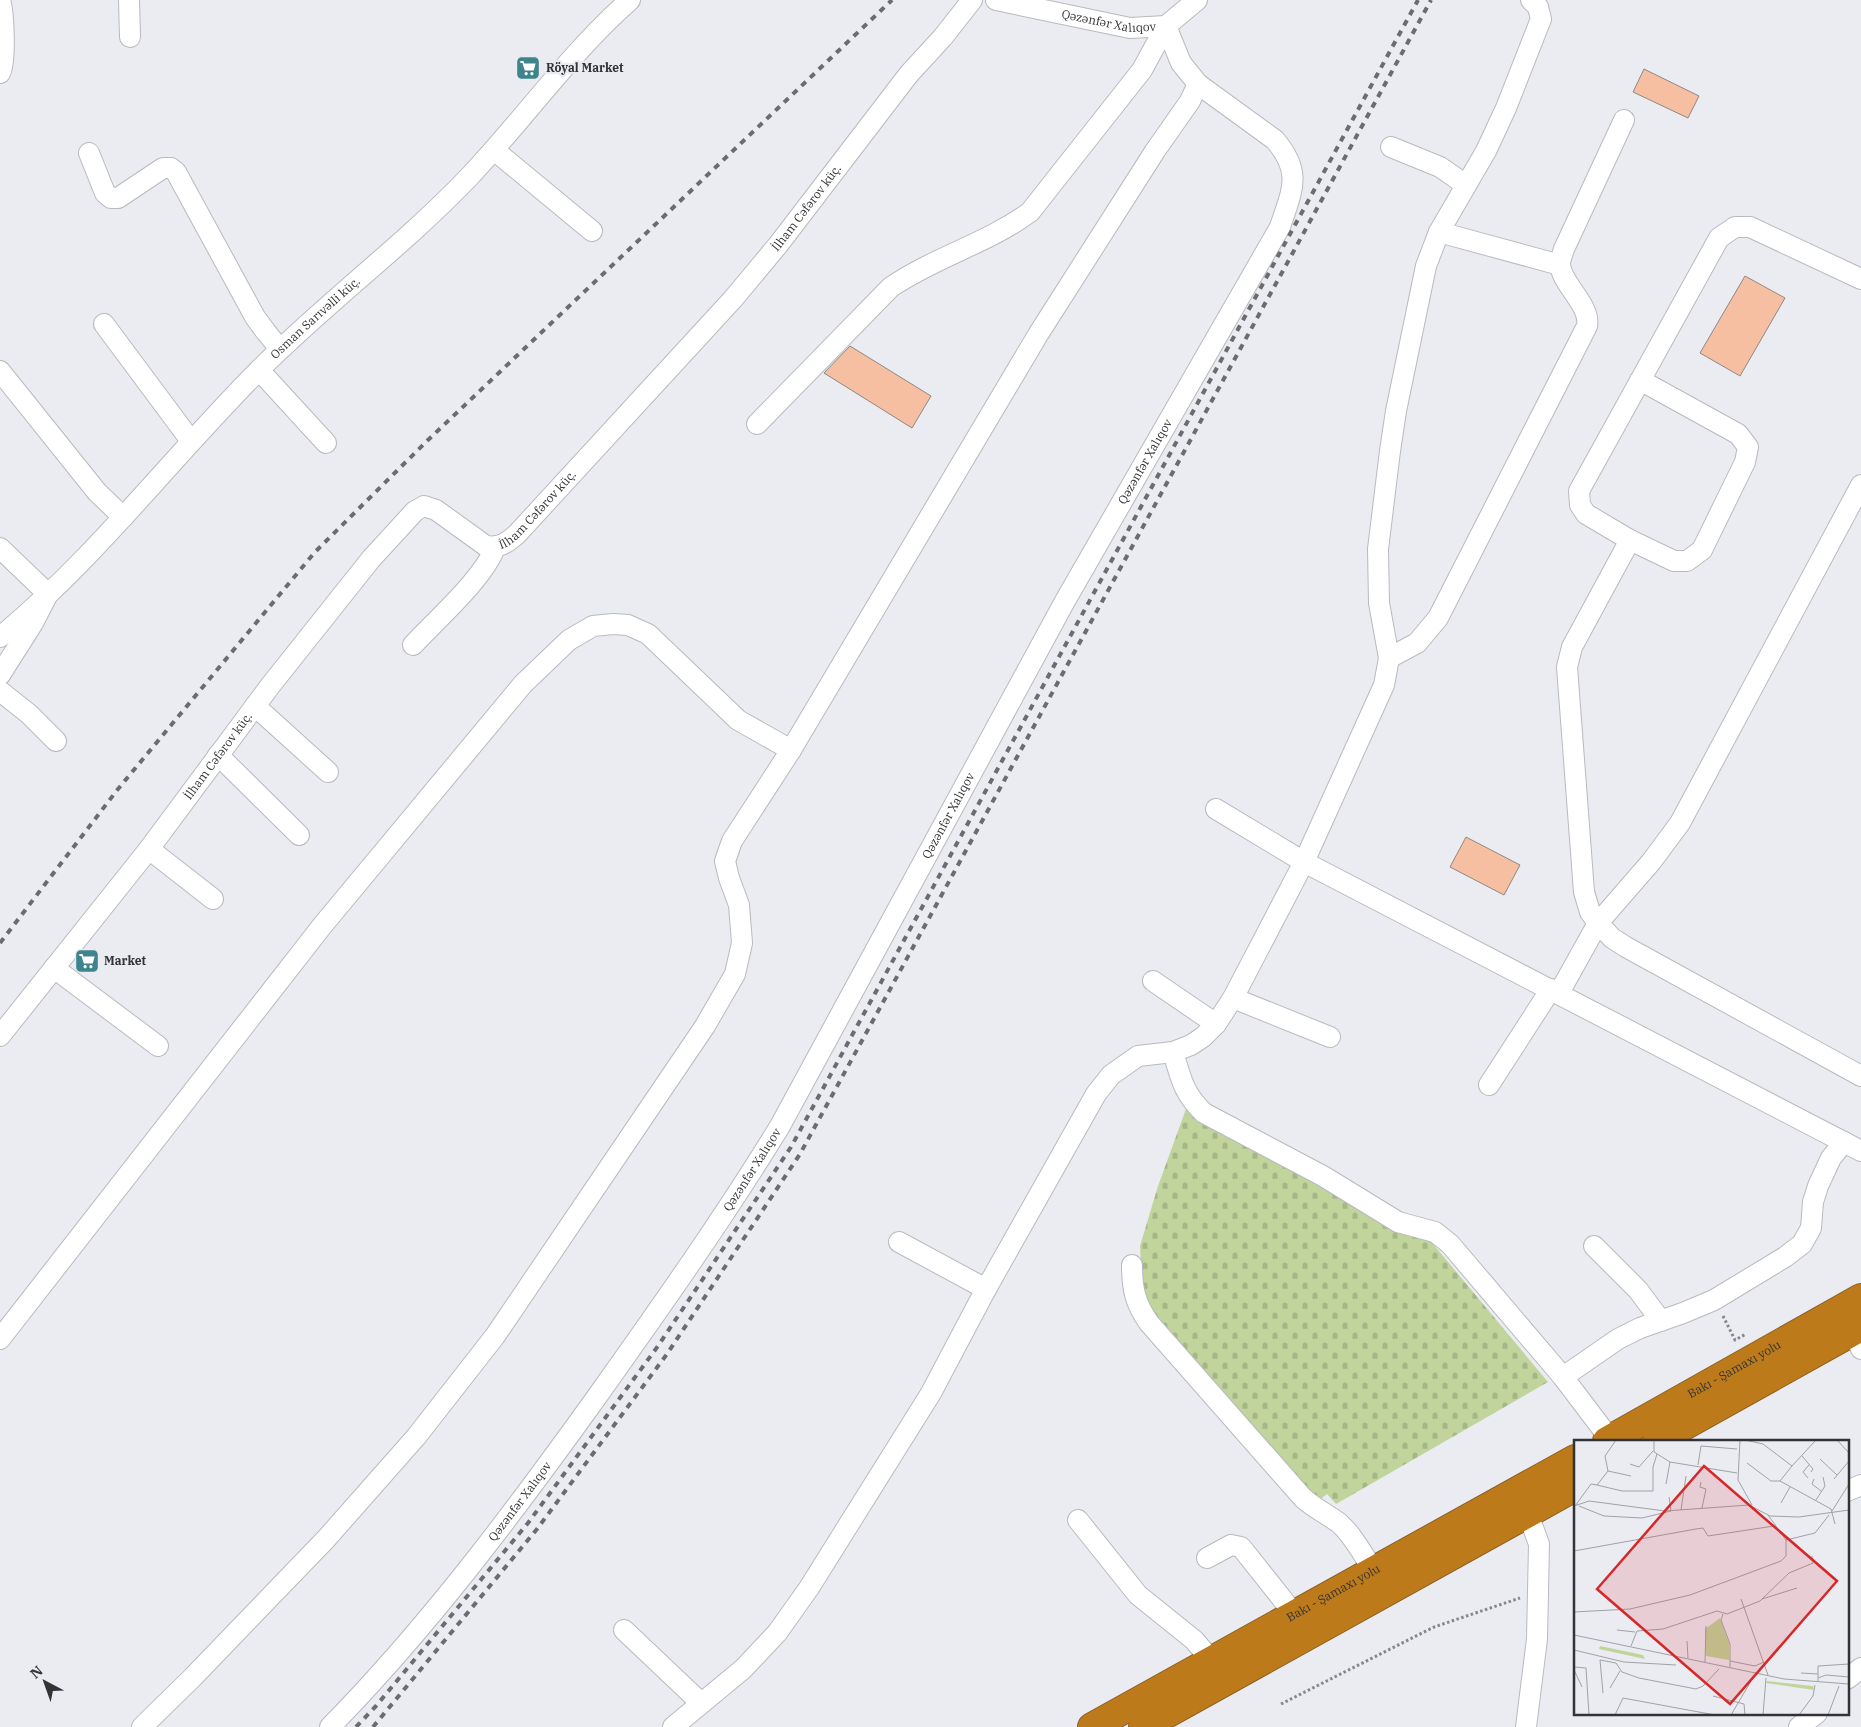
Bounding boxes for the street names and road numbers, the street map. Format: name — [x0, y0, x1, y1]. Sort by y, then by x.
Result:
street label: Qəzənfər Xalıqov — [1060, 6, 1157, 35]
street label: İlham Cəfərov küç. — [768, 161, 844, 254]
street label: Osman Sarıvəlli küç. — [267, 273, 363, 362]
street label: Qəzənfər Xalıqov — [1114, 416, 1175, 507]
street label: İlham Cəfərov küç. — [497, 467, 579, 552]
street label: İlham Cəfərov küç. — [180, 709, 255, 802]
street label: Qəzənfər Xalıqov — [919, 769, 978, 861]
street label: Qəzənfər Xalıqov — [720, 1125, 784, 1214]
street label: Bakı - Şamaxı yolu — [1685, 1336, 1784, 1401]
street label: Qəzənfər Xalıqov — [485, 1458, 555, 1544]
street label: Bakı - Şamaxı yolu — [1284, 1560, 1383, 1625]

